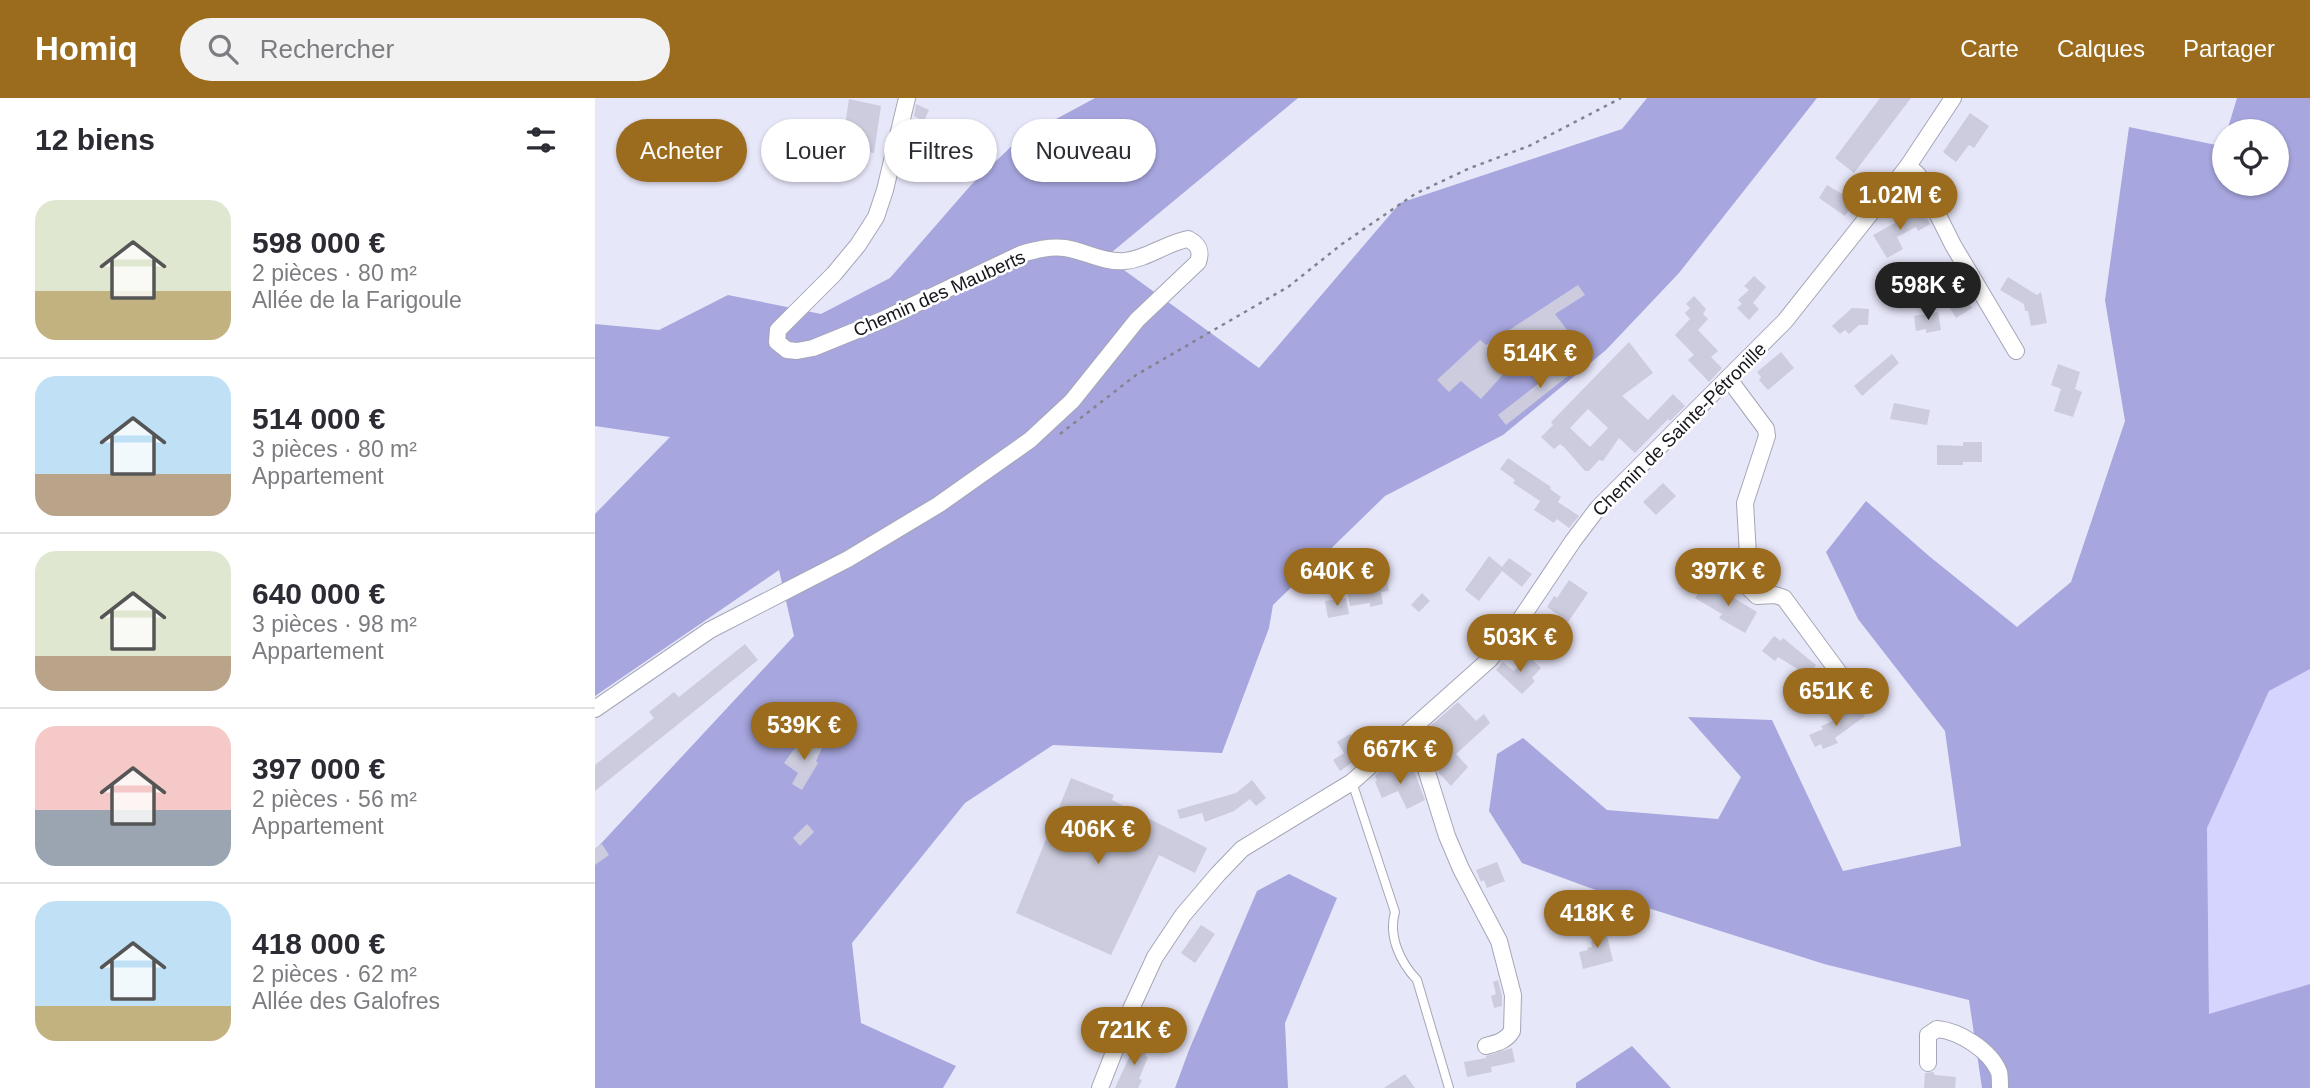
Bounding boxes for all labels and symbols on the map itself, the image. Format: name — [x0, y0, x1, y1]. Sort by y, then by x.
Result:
pin: 1.02M € — [1835, 172, 1965, 232]
street label: Chemin des Mauberts — [850, 246, 1028, 341]
pin: 598K € — [1871, 262, 1985, 322]
pin: 514K € — [1483, 330, 1597, 390]
street label: Chemin de Sainte-Pétronille — [1588, 338, 1770, 520]
pin: 640K € — [1280, 548, 1394, 608]
pin: 397K € — [1671, 548, 1785, 608]
pin: 503K € — [1463, 614, 1577, 674]
pin: 651K € — [1779, 668, 1893, 728]
pin: 539K € — [747, 702, 861, 762]
pin: 667K € — [1343, 726, 1457, 786]
pin: 406K € — [1041, 806, 1155, 866]
pin: 418K € — [1540, 890, 1654, 950]
pin: 721K € — [1077, 1007, 1191, 1067]

